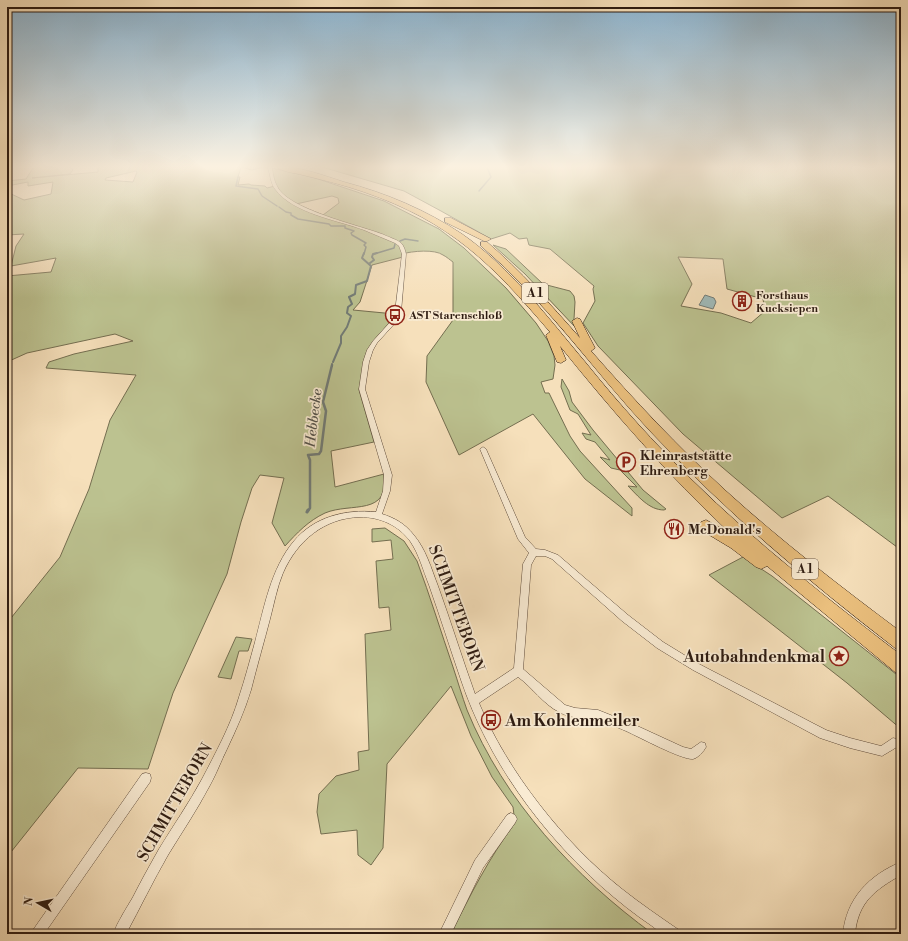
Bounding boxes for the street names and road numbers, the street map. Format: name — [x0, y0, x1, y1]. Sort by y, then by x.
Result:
road number: A 1 — [522, 283, 548, 303]
street label: SCHMITTEBORN — [424, 542, 488, 675]
road number: A 1 — [792, 559, 818, 579]
street label: SCHMITTEBORN — [133, 740, 217, 865]

